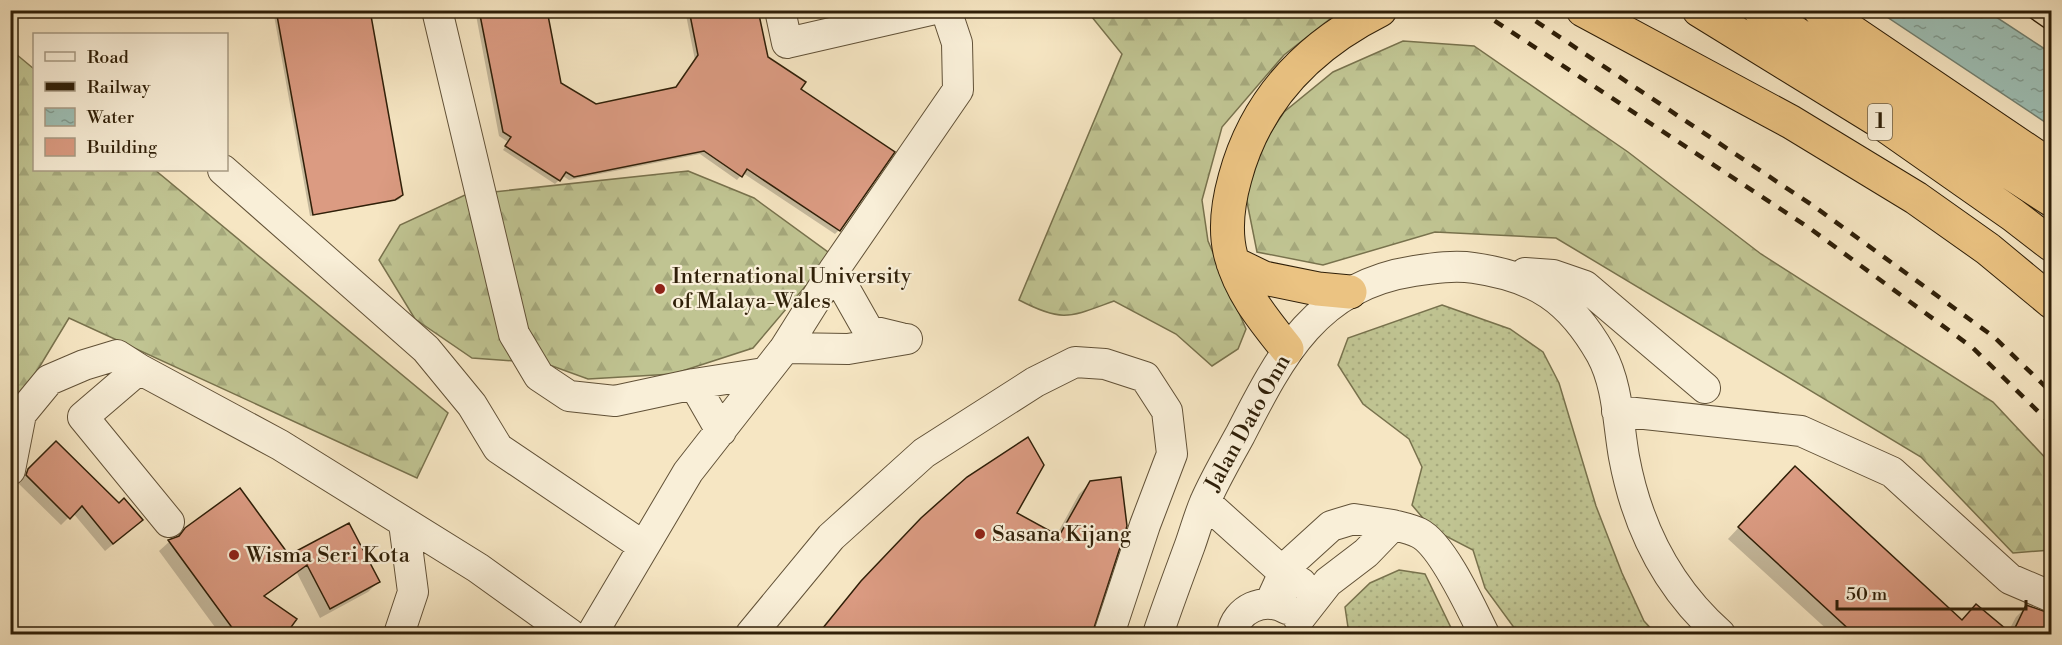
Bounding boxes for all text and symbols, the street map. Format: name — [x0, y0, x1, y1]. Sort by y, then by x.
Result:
legend — [33, 33, 228, 171]
text: Road — [87, 46, 130, 69]
text: Railway — [87, 76, 151, 99]
road number: 1 — [1868, 104, 1892, 140]
text: Water — [86, 106, 135, 129]
text: Building — [86, 136, 158, 159]
place label: International University of Malaya-Wales — [672, 263, 912, 315]
marker: International University of Malaya-Wales — [653, 282, 667, 296]
street label: Jalan Dato Onn — [1199, 350, 1297, 497]
place label: Sasana Kijang — [992, 521, 1132, 548]
marker: Sasana Kijang — [973, 527, 987, 541]
place label: Wisma Seri Kota — [245, 542, 411, 569]
marker: Wisma Seri Kota — [227, 548, 241, 562]
scale bar — [1837, 573, 2026, 611]
text: 50 m — [1846, 583, 1888, 606]

